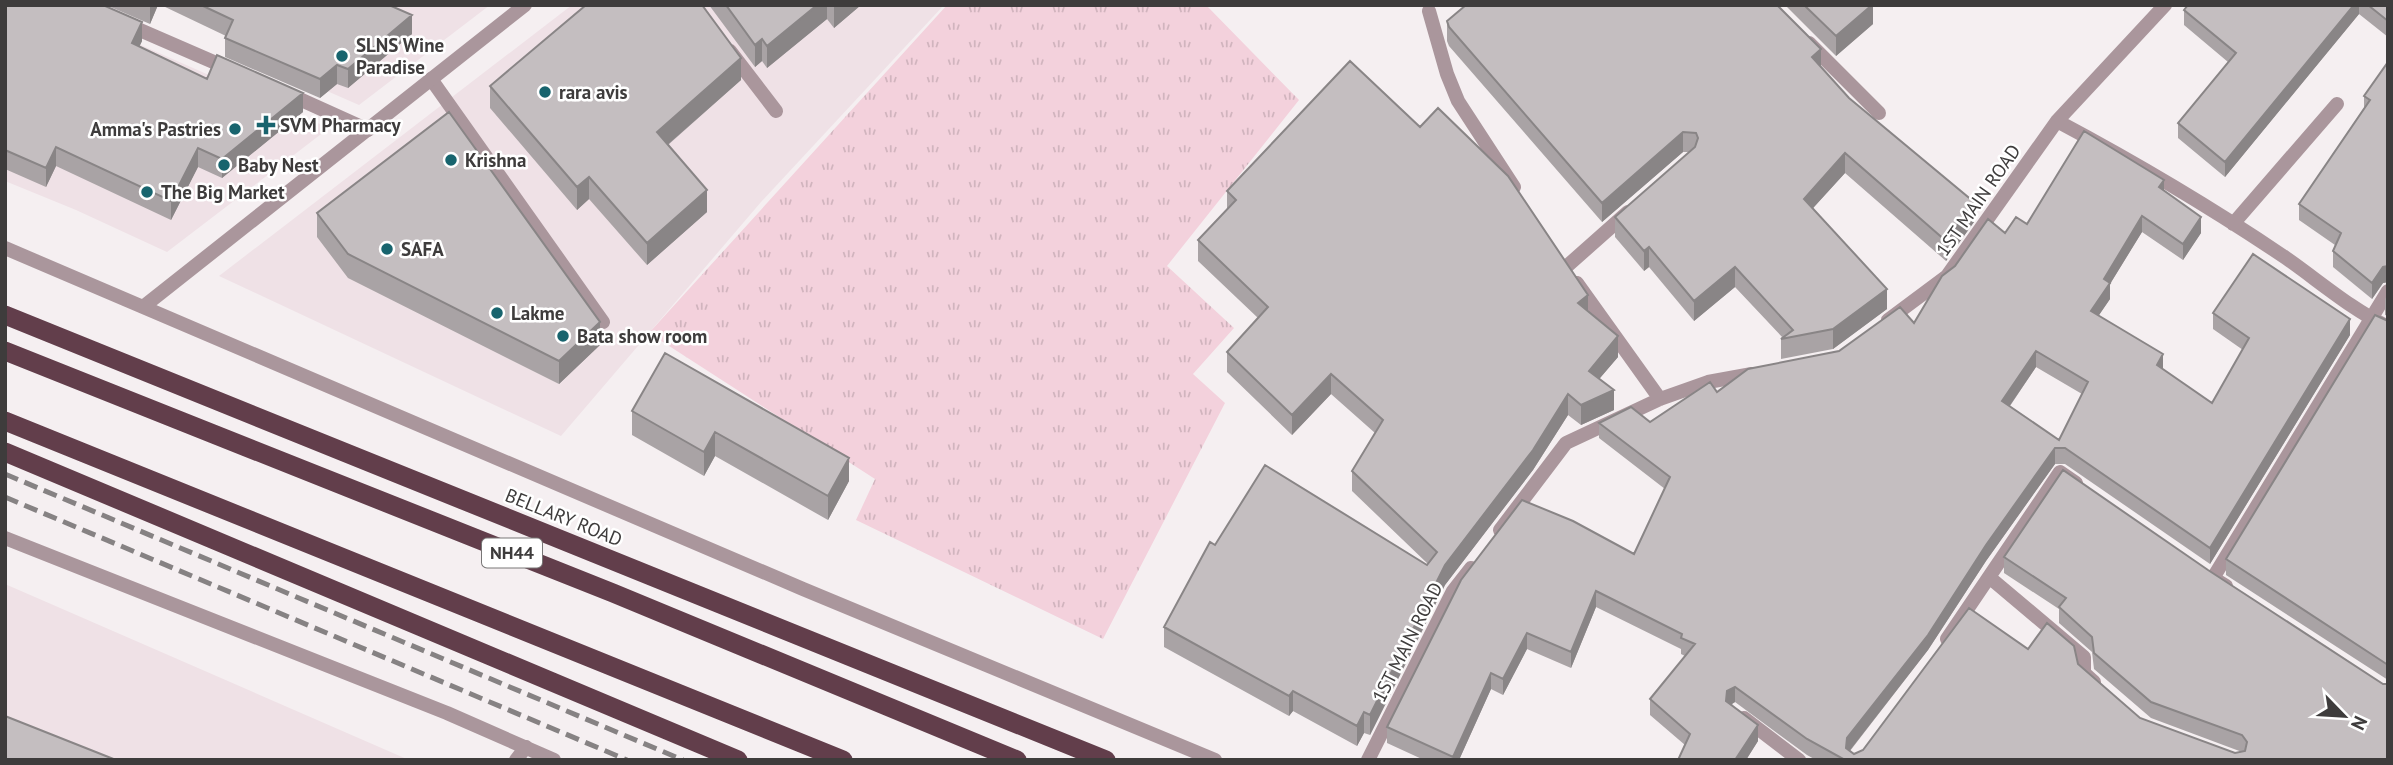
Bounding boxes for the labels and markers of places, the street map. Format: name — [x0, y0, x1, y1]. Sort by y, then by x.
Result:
place label: SLNS Wine Paradise — [356, 33, 444, 79]
marker: SLNS Wine Paradise — [334, 48, 350, 64]
place label: rara avis — [559, 80, 628, 104]
marker: rara avis — [537, 84, 553, 100]
place label: SVM Pharmacy — [280, 113, 401, 137]
place label: Amma's Pastries — [90, 117, 221, 141]
marker: SVM Pharmacy — [258, 117, 274, 133]
marker: Amma's Pastries — [227, 121, 243, 137]
place label: Krishna — [465, 148, 526, 172]
marker: Krishna — [443, 152, 459, 168]
place label: Baby Nest — [238, 153, 319, 177]
marker: Baby Nest — [216, 157, 232, 173]
place label: The Big Market — [161, 180, 285, 204]
marker: The Big Market — [139, 184, 155, 200]
place label: SAFA — [401, 237, 444, 261]
marker: SAFA — [379, 241, 395, 257]
place label: Lakme — [511, 301, 564, 325]
marker: Lakme — [489, 305, 505, 321]
place label: Bata show room — [577, 324, 707, 348]
marker: Bata show room — [555, 328, 571, 344]

